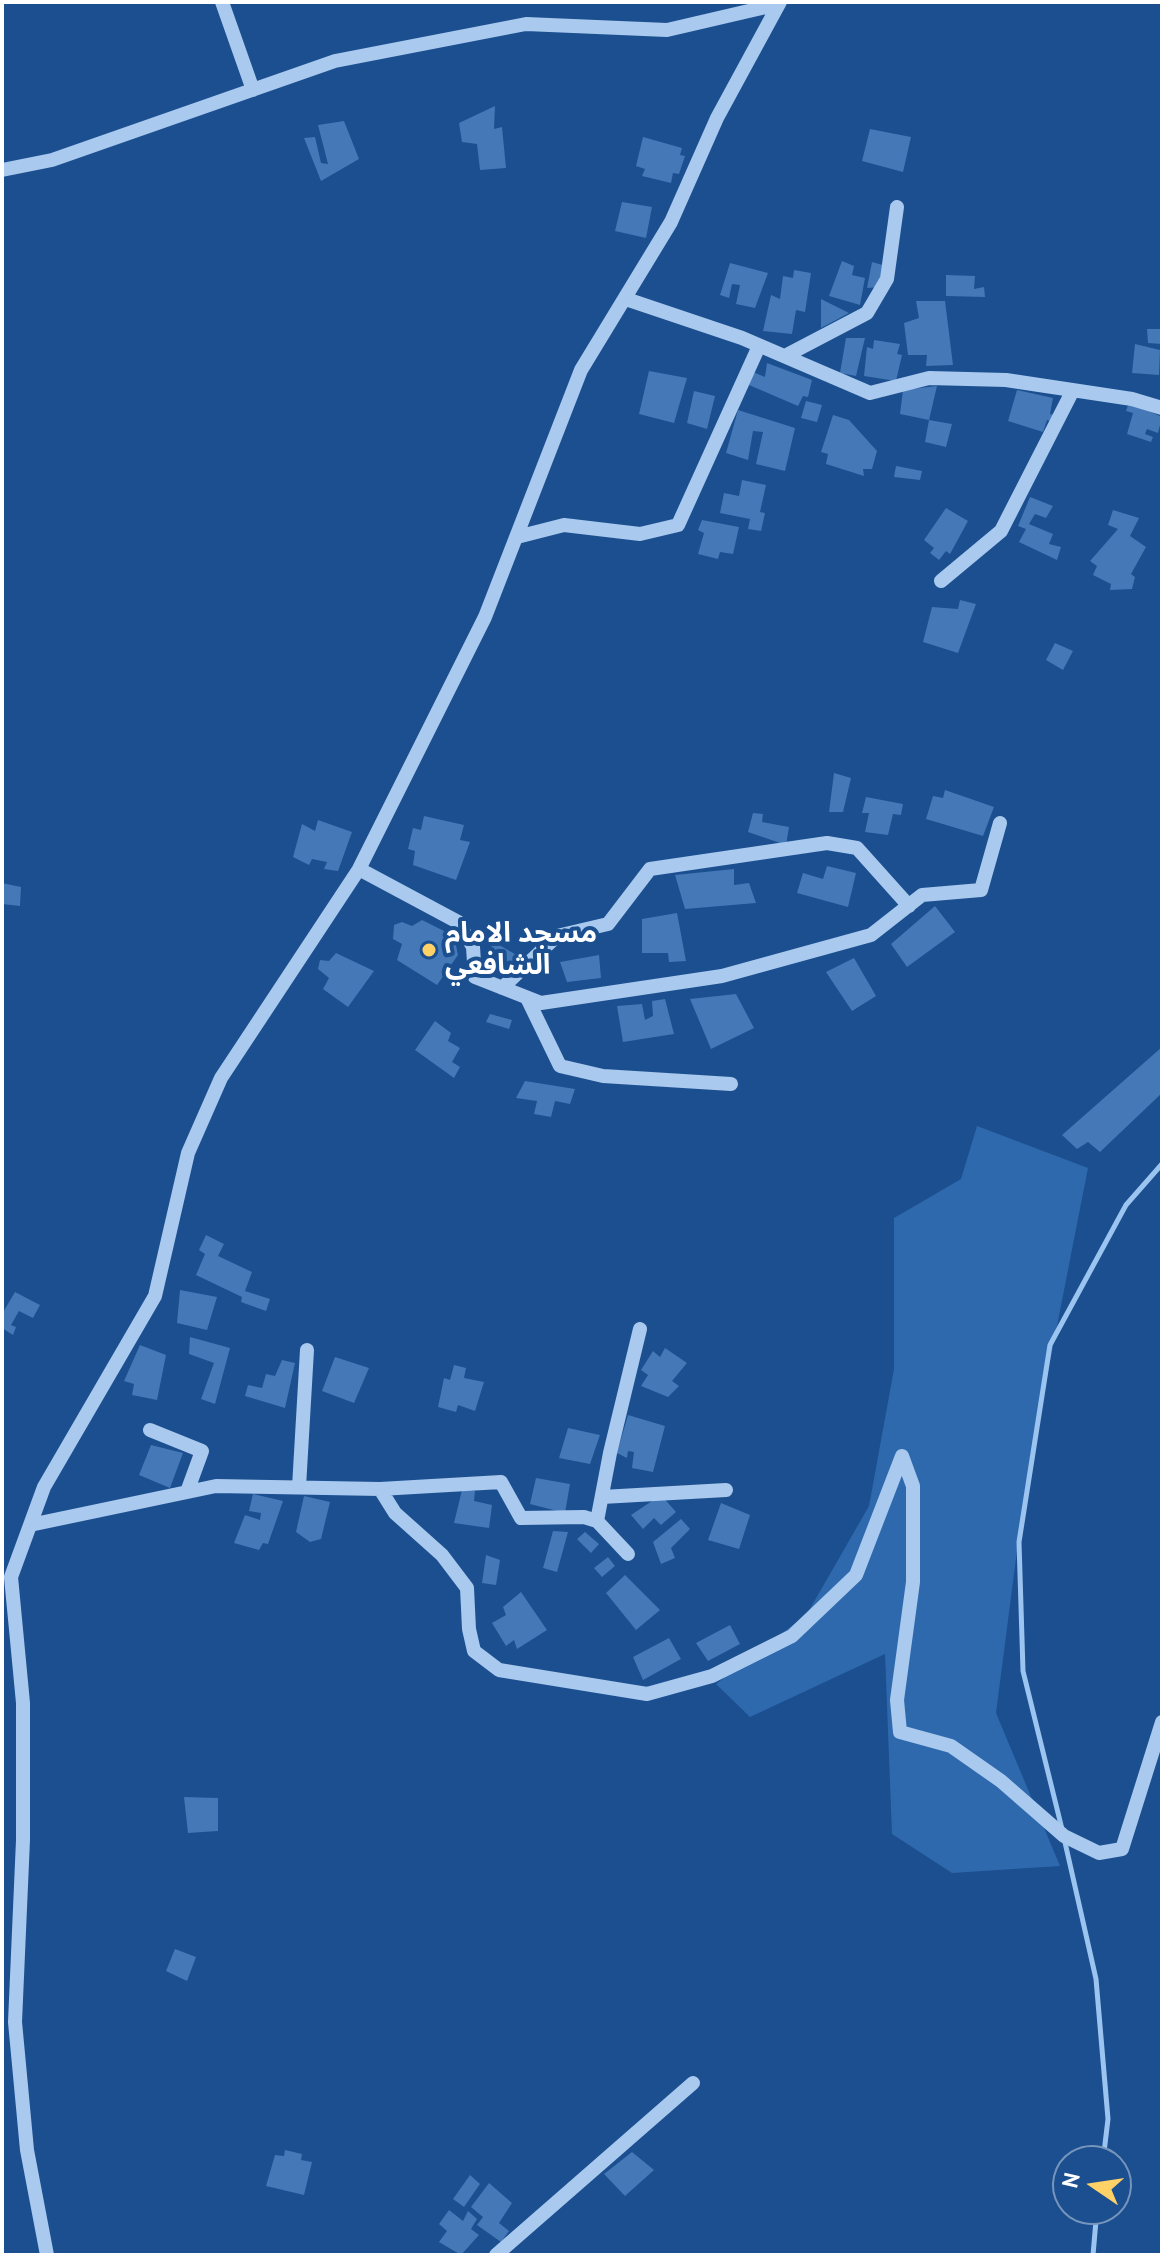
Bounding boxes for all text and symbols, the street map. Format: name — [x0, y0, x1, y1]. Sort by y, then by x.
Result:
place label: مسجد الامام الشافعي — [445, 917, 597, 983]
marker: مسجد الامام الشافعي — [420, 941, 438, 959]
north arrow — [1052, 2145, 1132, 2225]
text: N — [1055, 2170, 1086, 2190]

